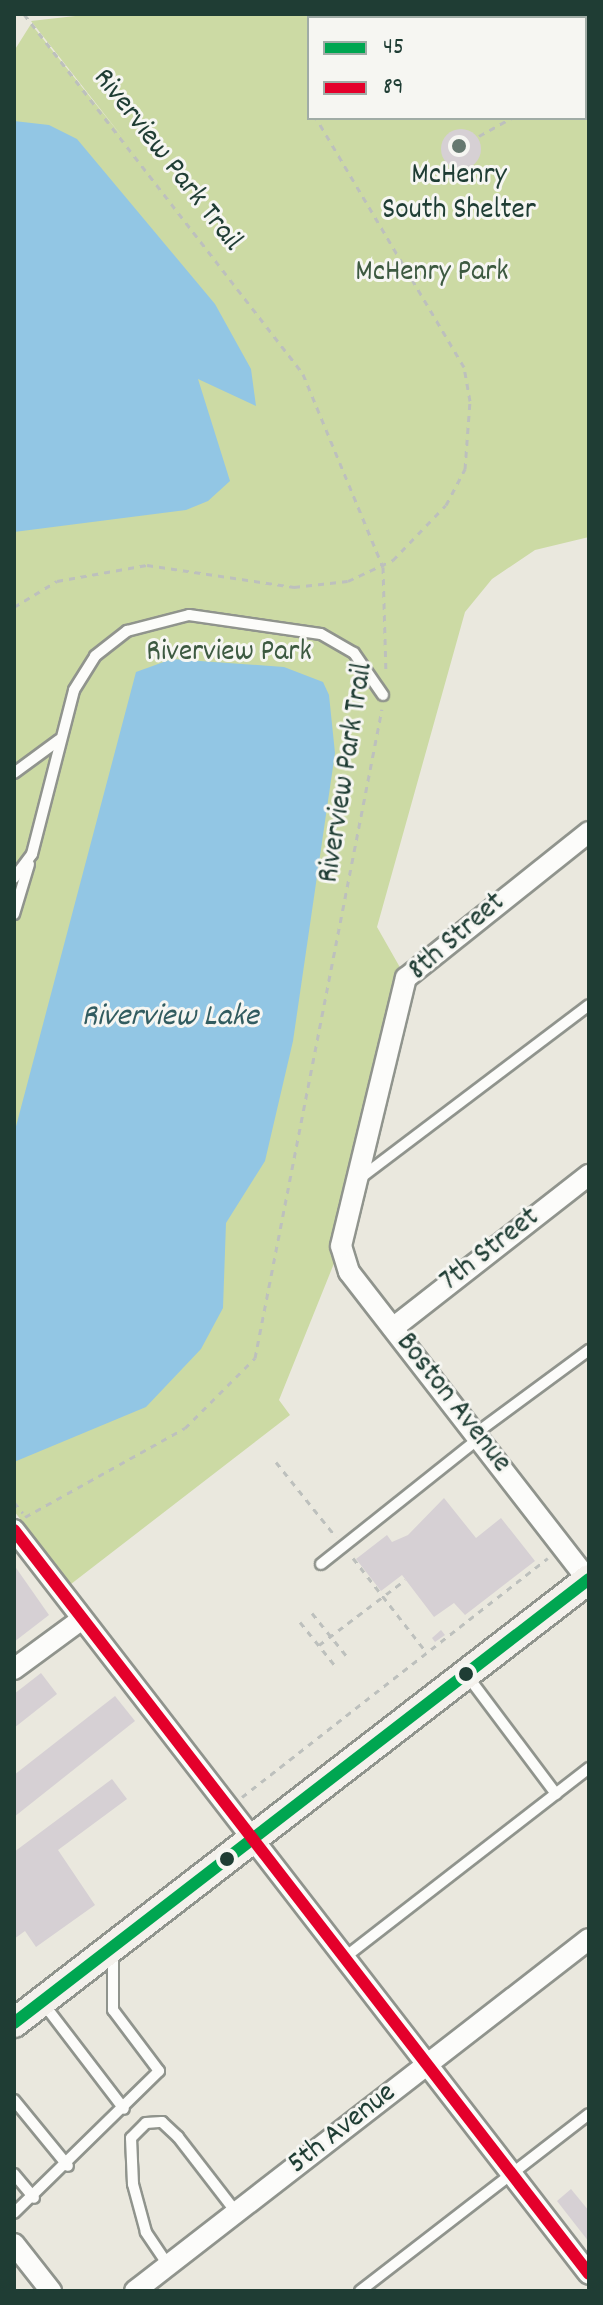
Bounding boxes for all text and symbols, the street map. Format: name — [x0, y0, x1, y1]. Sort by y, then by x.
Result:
legend — [307, 16, 587, 120]
text: 45 — [383, 31, 404, 65]
street label: Riverview Park Trail — [83, 62, 249, 260]
text: 89 — [383, 71, 404, 105]
marker: McHenry South Shelter — [450, 137, 468, 155]
place label: McHenry South Shelter — [382, 159, 536, 230]
park label: McHenry Park — [355, 256, 509, 292]
park label: Riverview Park — [146, 636, 312, 672]
street label: Riverview Park Trail — [313, 660, 383, 886]
street label: 8th Street — [402, 886, 514, 990]
water label: Riverview Lake — [81, 999, 259, 1037]
street label: 7th Street — [434, 1201, 548, 1301]
street label: Boston Avenue — [386, 1327, 518, 1481]
unlabelled marker — [458, 1666, 474, 1682]
unlabelled marker — [219, 1851, 235, 1867]
street label: 5th Avenue — [282, 2077, 404, 2183]

